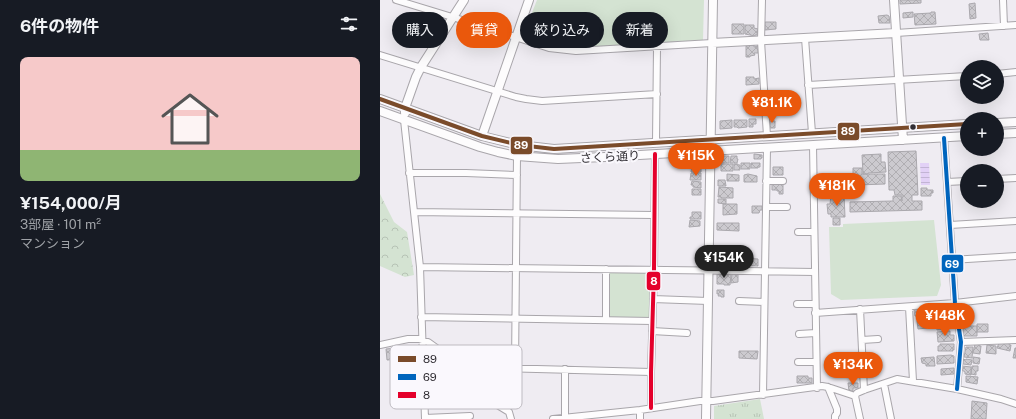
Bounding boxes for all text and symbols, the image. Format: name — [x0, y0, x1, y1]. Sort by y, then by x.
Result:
chip: 購入 — [392, 12, 448, 48]
chip: 賃貸 — [456, 12, 512, 48]
chip: 絞り込み — [520, 12, 604, 48]
chip: 新着 — [612, 12, 668, 48]
icon: filters — [338, 13, 360, 35]
text: 6件の物件 — [20, 16, 99, 36]
map controls — [960, 60, 1004, 208]
button: layers — [960, 60, 1004, 104]
icon: home — [154, 83, 226, 155]
pin: ¥81.1K — [739, 90, 805, 124]
text: ¥81.1K — [751, 95, 793, 110]
button: + — [960, 112, 1004, 156]
line badge: 89 — [837, 122, 860, 141]
unlabelled marker — [908, 122, 918, 132]
text: 89 — [841, 125, 855, 137]
line badge: 89 — [510, 136, 533, 155]
text: 89 — [514, 139, 528, 151]
pin: ¥115K — [668, 143, 724, 177]
street label: さくら通り — [580, 148, 640, 166]
text: ¥115K — [677, 148, 715, 163]
button: − — [960, 164, 1004, 208]
pin: ¥181K — [809, 173, 865, 207]
text: ¥181K — [818, 178, 856, 193]
text: ¥154,000/月 — [20, 193, 122, 213]
text: 3部屋 · 101 m² — [20, 217, 101, 232]
text: マンション — [20, 236, 85, 251]
pin: ¥154K — [696, 245, 752, 279]
text: ¥154K — [704, 250, 744, 265]
line badge: 69 — [941, 254, 964, 273]
text: 69 — [945, 258, 959, 270]
line badge: 8 — [646, 271, 661, 291]
text: 8 — [650, 275, 658, 287]
pin: ¥148K — [917, 303, 973, 337]
text: ¥148K — [925, 308, 965, 323]
legend — [390, 345, 522, 409]
pin: ¥134K — [825, 352, 881, 386]
text: 89 — [423, 353, 437, 365]
text: ¥134K — [833, 357, 873, 372]
text: 69 — [423, 371, 437, 383]
text: 8 — [423, 389, 430, 401]

